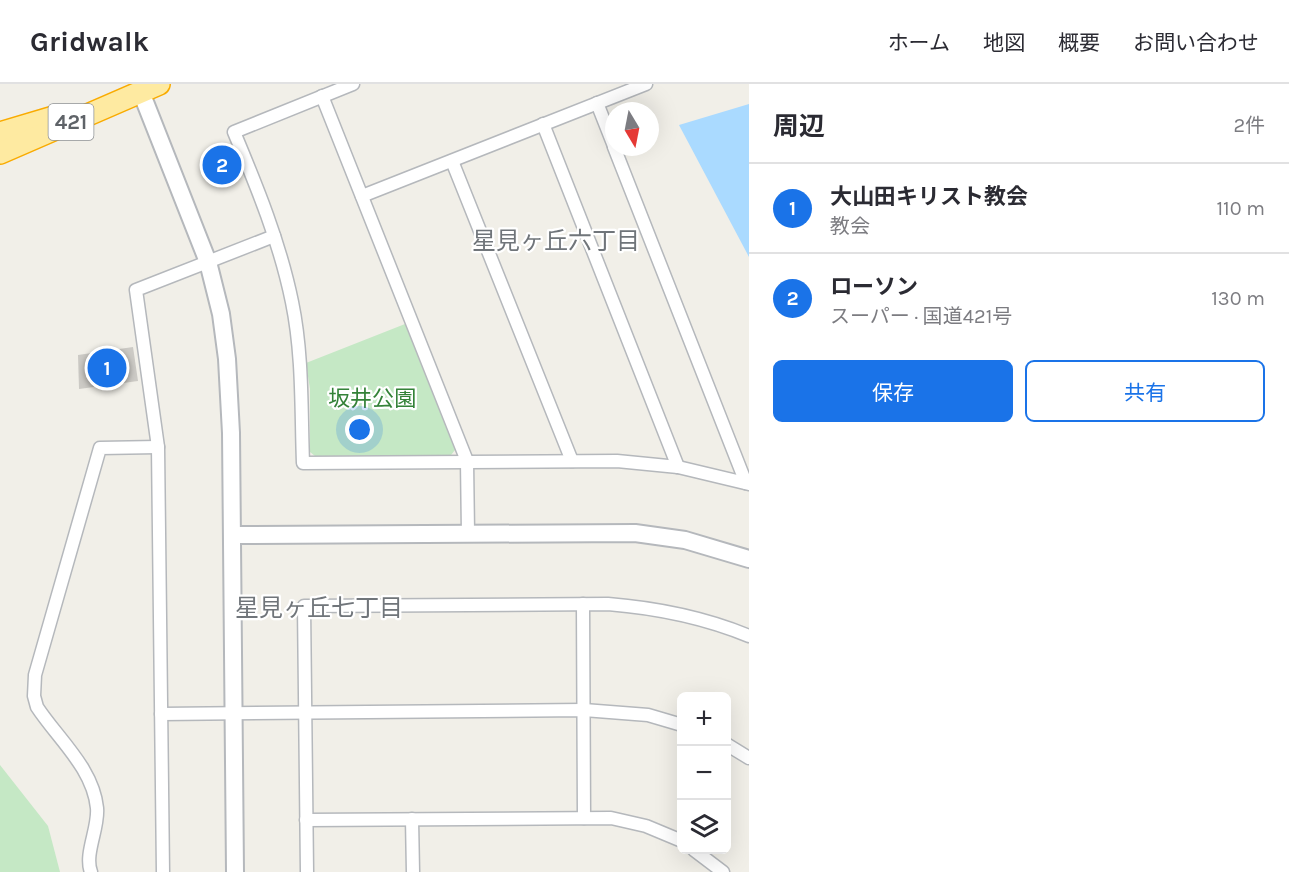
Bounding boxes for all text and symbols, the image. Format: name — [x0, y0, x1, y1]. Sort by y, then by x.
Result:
text: Gridwalk — [30, 25, 149, 58]
text: ホーム — [888, 31, 950, 55]
text: 地図 — [983, 31, 1025, 55]
text: 概要 — [1058, 31, 1100, 55]
text: お問い合わせ — [1133, 31, 1259, 55]
north arrow — [605, 102, 659, 156]
road number: 421 — [48, 104, 94, 140]
text: 周辺 — [773, 111, 825, 142]
text: 2件 — [1233, 114, 1265, 137]
pin: 2 — [202, 142, 242, 188]
text: 大山田キリスト教会 — [830, 184, 1028, 210]
text: 1 — [789, 197, 796, 220]
text: 110 m — [1216, 197, 1265, 220]
text: 教会 — [830, 215, 870, 238]
district label: 星見ヶ丘六丁目 — [472, 227, 640, 255]
text: ローソン — [830, 274, 918, 300]
text: 2 — [786, 287, 799, 310]
text: 130 m — [1211, 287, 1265, 310]
text: スーパー · 国道421号 — [830, 305, 1012, 328]
pin: 1 — [88, 346, 126, 390]
button: 保存 — [773, 360, 1013, 422]
button: 共有 — [1025, 360, 1265, 422]
park label: 坂井公園 — [328, 386, 416, 412]
your location — [345, 415, 374, 444]
district label: 星見ヶ丘七丁目 — [235, 594, 403, 622]
map controls — [677, 692, 731, 854]
button: + — [677, 692, 731, 746]
button: − — [677, 746, 731, 800]
button: layers — [677, 800, 731, 854]

